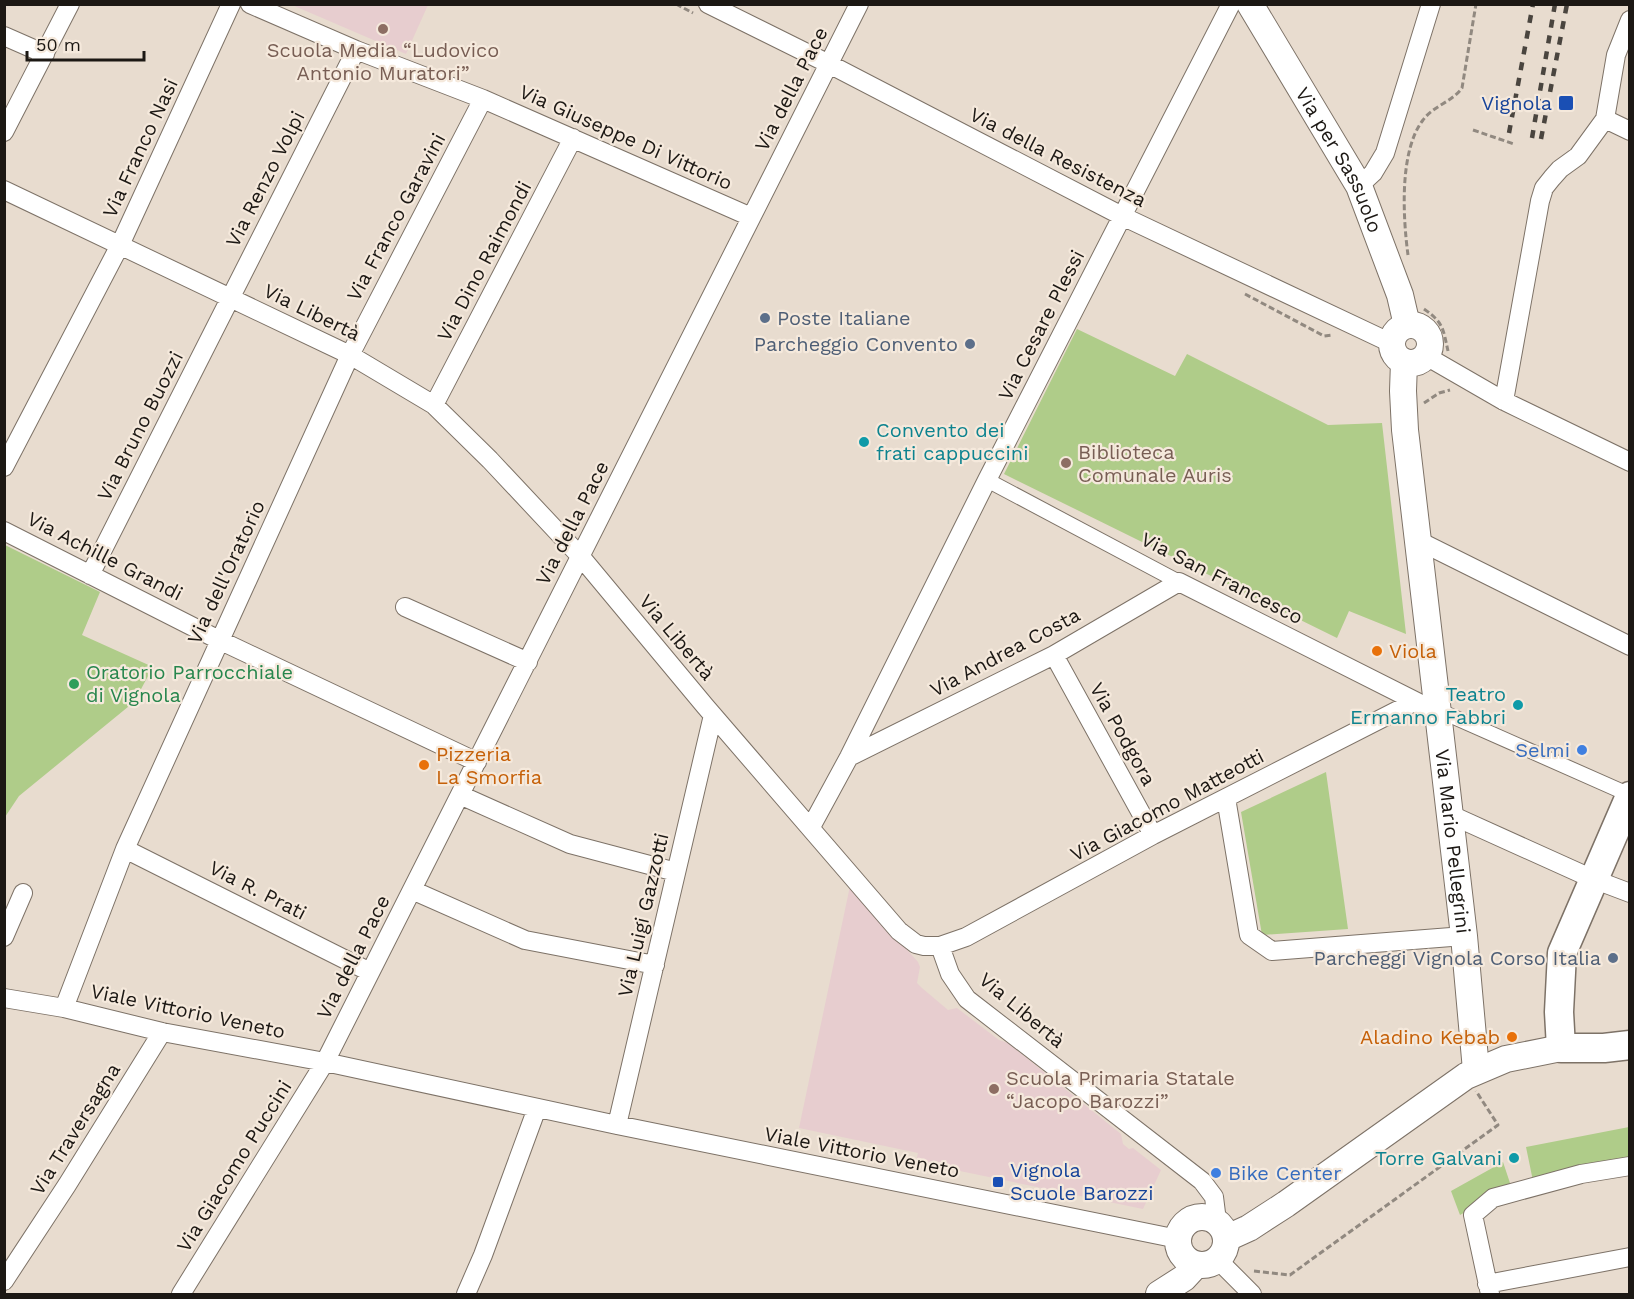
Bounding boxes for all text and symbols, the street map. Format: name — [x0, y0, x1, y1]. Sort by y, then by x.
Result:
marker: Scuola Media “Ludovico Antonio Muratori” — [376, 22, 390, 36]
street label: Via della Pace — [749, 23, 833, 155]
scale bar — [27, 24, 144, 62]
text: 50 m — [36, 34, 81, 55]
place label: Scuola Media “Ludovico Antonio Muratori” — [267, 38, 499, 85]
street label: Via Franco Nasi — [97, 75, 183, 221]
street label: Via Giuseppe Di Vittorio — [516, 79, 736, 195]
street label: Via per Sassuolo — [1291, 83, 1387, 236]
place label: Vignola — [1481, 91, 1552, 115]
marker: Vignola — [1557, 94, 1575, 112]
street label: Via della Resistenza — [966, 102, 1150, 212]
street label: Via Renzo Volpi — [220, 107, 310, 251]
street label: Via Franco Garavini — [342, 129, 450, 305]
street label: Via Dino Raimondi — [432, 177, 536, 345]
street label: Via Cesare Plessi — [993, 246, 1089, 404]
street label: Via Libertà — [260, 278, 364, 346]
place label: Poste Italiane — [777, 306, 911, 330]
marker: Poste Italiane — [758, 311, 772, 325]
place label: Parcheggio Convento — [754, 332, 958, 356]
marker: Parcheggio Convento — [963, 337, 977, 351]
street label: Via Bruno Buozzi — [92, 347, 188, 505]
place label: Convento dei frati cappuccini — [876, 418, 1029, 465]
marker: Convento dei frati cappuccini — [857, 435, 871, 449]
place label: Biblioteca Comunale Auris — [1078, 440, 1232, 487]
marker: Biblioteca Comunale Auris — [1059, 456, 1073, 470]
street label: Via della Pace — [530, 457, 614, 589]
street label: Via dell'Oratorio — [182, 496, 270, 648]
street label: Via Achille Grandi — [23, 506, 187, 606]
street label: Via San Francesco — [1137, 527, 1307, 629]
street label: Via Libertà — [634, 589, 720, 685]
street label: Via Andrea Costa — [926, 602, 1084, 702]
place label: Viola — [1389, 639, 1437, 663]
marker: Viola — [1370, 644, 1384, 658]
place label: Oratorio Parrocchiale di Vignola — [86, 660, 293, 707]
marker: Oratorio Parrocchiale di Vignola — [67, 677, 81, 691]
street label: Via Podgora — [1085, 678, 1161, 790]
place label: Teatro Ermanno Fabbri — [1350, 682, 1506, 729]
marker: Teatro Ermanno Fabbri — [1511, 698, 1525, 712]
place label: Selmi — [1515, 738, 1570, 762]
place label: Pizzeria La Smorfia — [436, 742, 542, 789]
marker: Selmi — [1575, 743, 1589, 757]
street label: Via Giacomo Matteotti — [1066, 744, 1268, 866]
street label: Via Mario Pellegrini — [1430, 747, 1476, 935]
marker: Pizzeria La Smorfia — [417, 758, 431, 772]
street label: Via Luigi Gazzotti — [612, 831, 674, 999]
street label: Via R. Prati — [205, 855, 311, 925]
street label: Via della Pace — [311, 891, 395, 1023]
place label: Parcheggi Vignola Corso Italia — [1313, 946, 1601, 970]
marker: Parcheggi Vignola Corso Italia — [1606, 951, 1620, 965]
street label: Via Libertà — [974, 967, 1070, 1053]
street label: Viale Vittorio Veneto — [88, 979, 288, 1043]
place label: Aladino Kebab — [1360, 1025, 1500, 1049]
marker: Aladino Kebab — [1505, 1030, 1519, 1044]
street label: Via Traversagna — [25, 1059, 125, 1199]
place label: Scuola Primaria Statale “Jacopo Barozzi” — [1006, 1066, 1235, 1113]
street label: Via Giacomo Puccini — [171, 1076, 297, 1256]
marker: Scuola Primaria Statale “Jacopo Barozzi” — [987, 1082, 1001, 1096]
street label: Viale Vittorio Veneto — [762, 1121, 962, 1183]
place label: Torre Galvani — [1375, 1146, 1502, 1170]
marker: Torre Galvani — [1507, 1151, 1521, 1165]
place label: Vignola Scuole Barozzi — [1010, 1158, 1154, 1205]
place label: Bike Center — [1228, 1161, 1341, 1185]
marker: Bike Center — [1209, 1166, 1223, 1180]
marker: Vignola Scuole Barozzi — [991, 1175, 1005, 1189]

